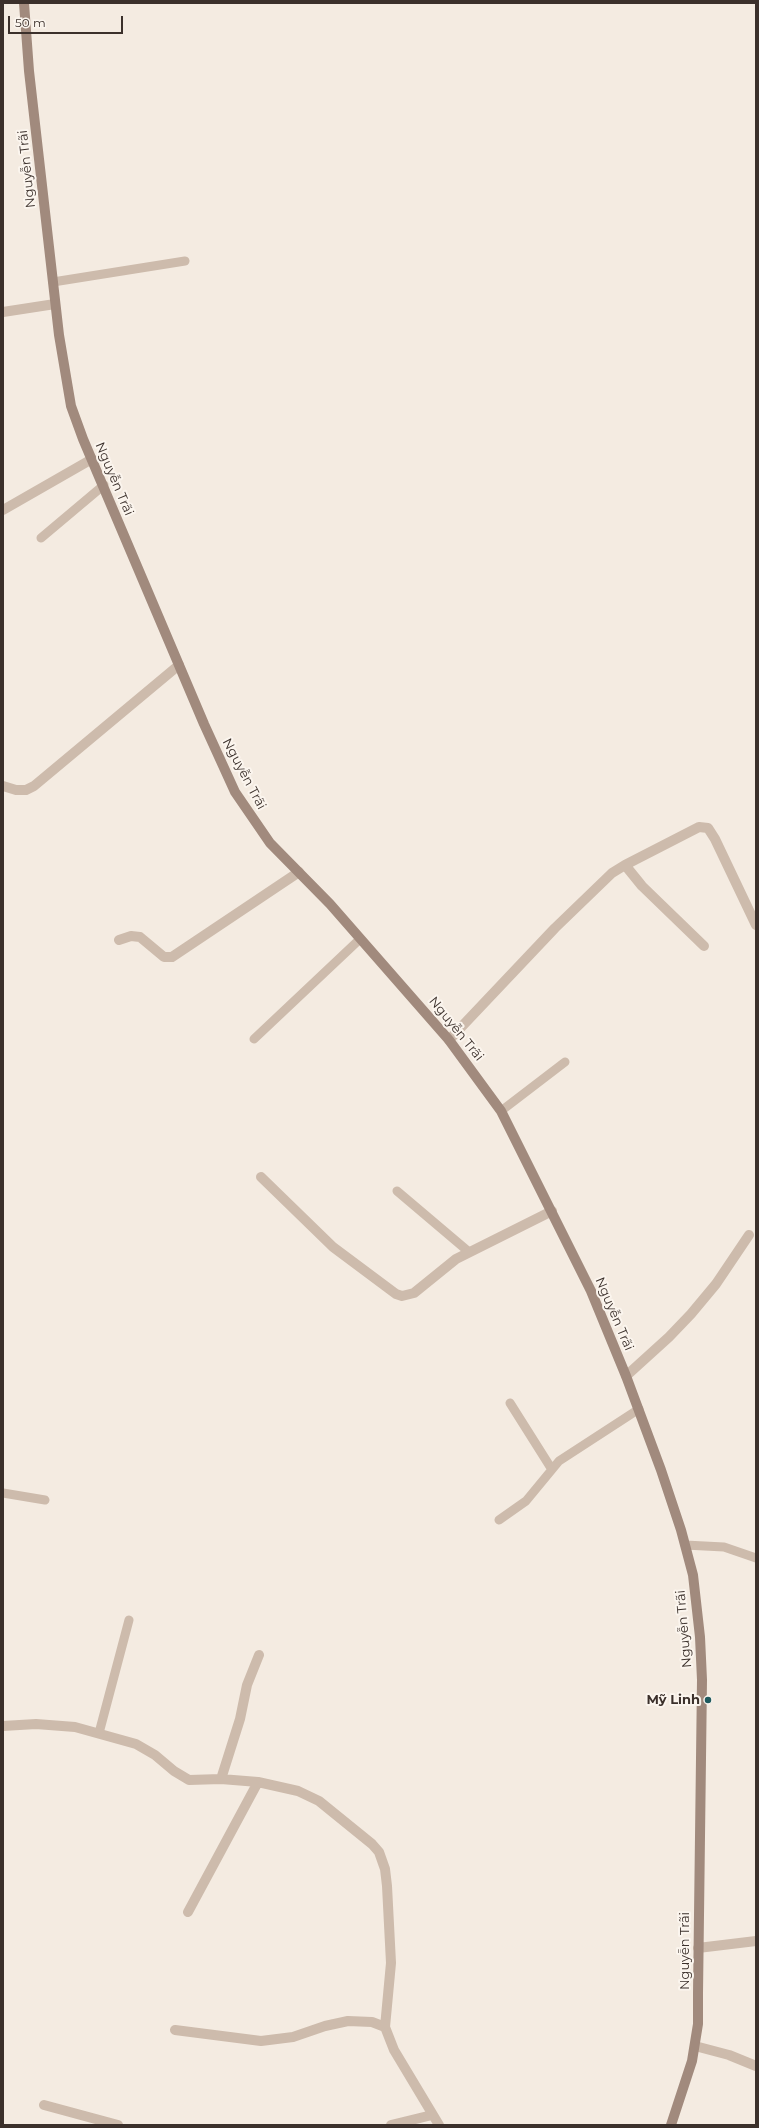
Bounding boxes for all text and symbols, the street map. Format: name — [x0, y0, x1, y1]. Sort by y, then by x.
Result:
scale bar — [10, 8, 125, 34]
text: 50 m — [15, 15, 46, 30]
street label: Nguyễn Trãi — [15, 129, 39, 209]
street label: Nguyễn Trãi — [92, 440, 136, 518]
street label: Nguyễn Trãi — [219, 736, 269, 812]
street label: Nguyễn Trãi — [425, 994, 487, 1064]
street label: Nguyễn Trãi — [592, 1275, 636, 1353]
street label: Nguyễn Trãi — [673, 1589, 695, 1669]
place label: Mỹ Linh — [646, 1692, 700, 1708]
marker: Mỹ Linh — [703, 1695, 713, 1705]
street label: Nguyễn Trãi — [677, 1912, 693, 1990]

